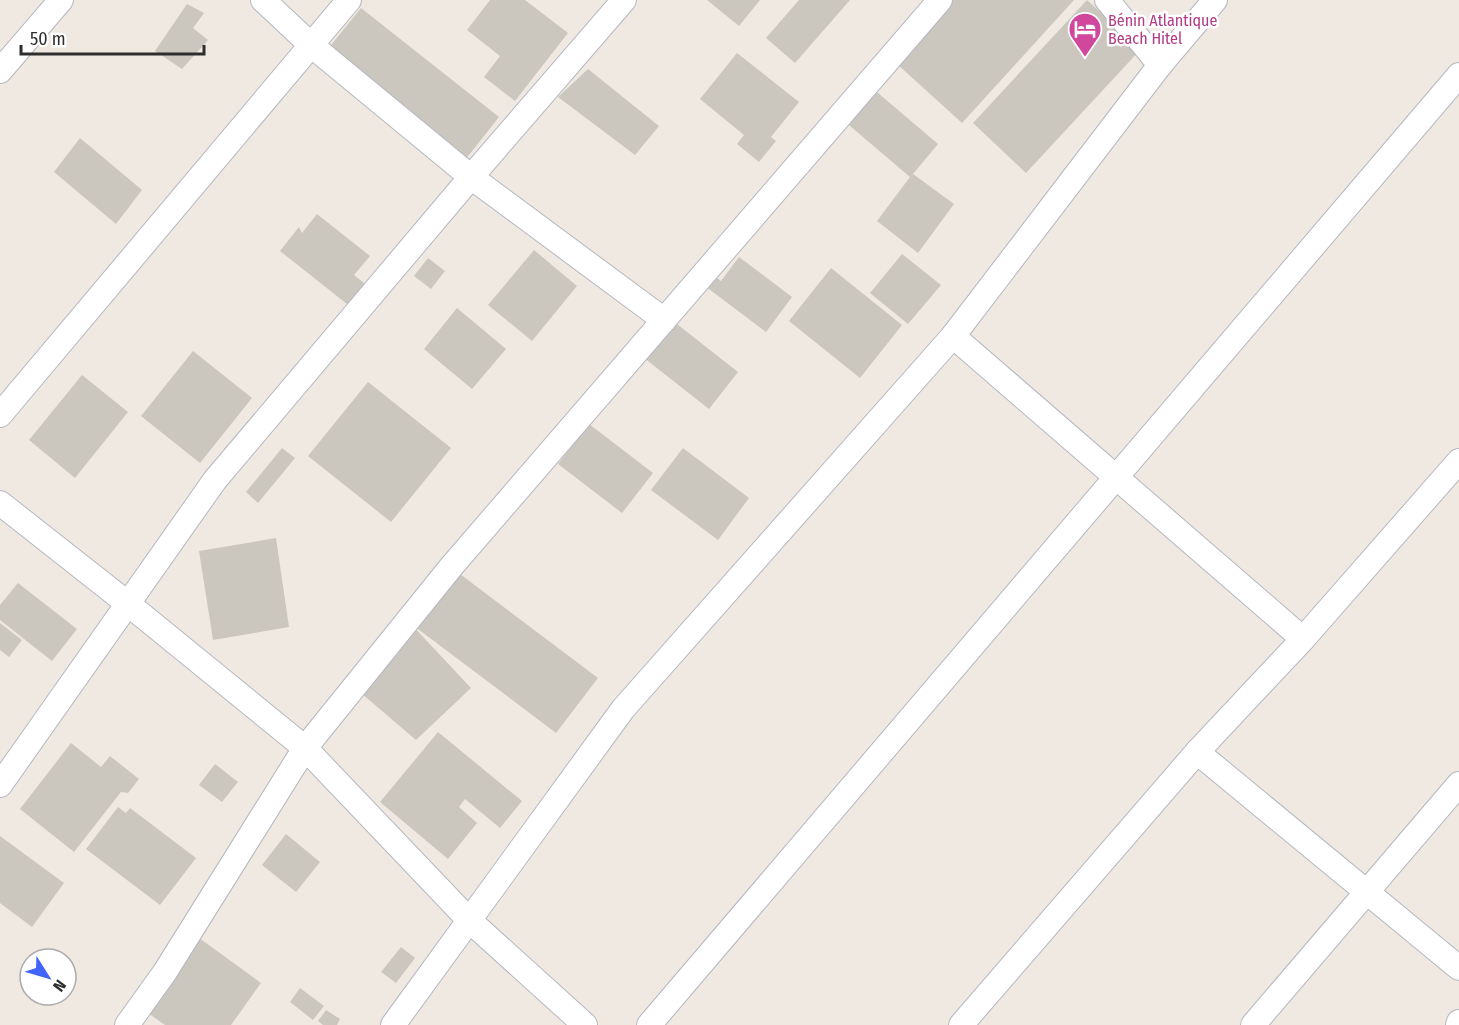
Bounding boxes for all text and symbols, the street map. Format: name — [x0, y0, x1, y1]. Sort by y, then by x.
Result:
hotel icon: Bénin Atlantique Beach Hitel — [1067, 11, 1103, 58]
place label: Bénin Atlantique Beach Hitel — [1108, 11, 1217, 48]
scale bar — [21, 18, 204, 56]
text: 50 m — [30, 28, 66, 50]
north arrow — [18, 947, 78, 1007]
text: N — [49, 976, 70, 995]

